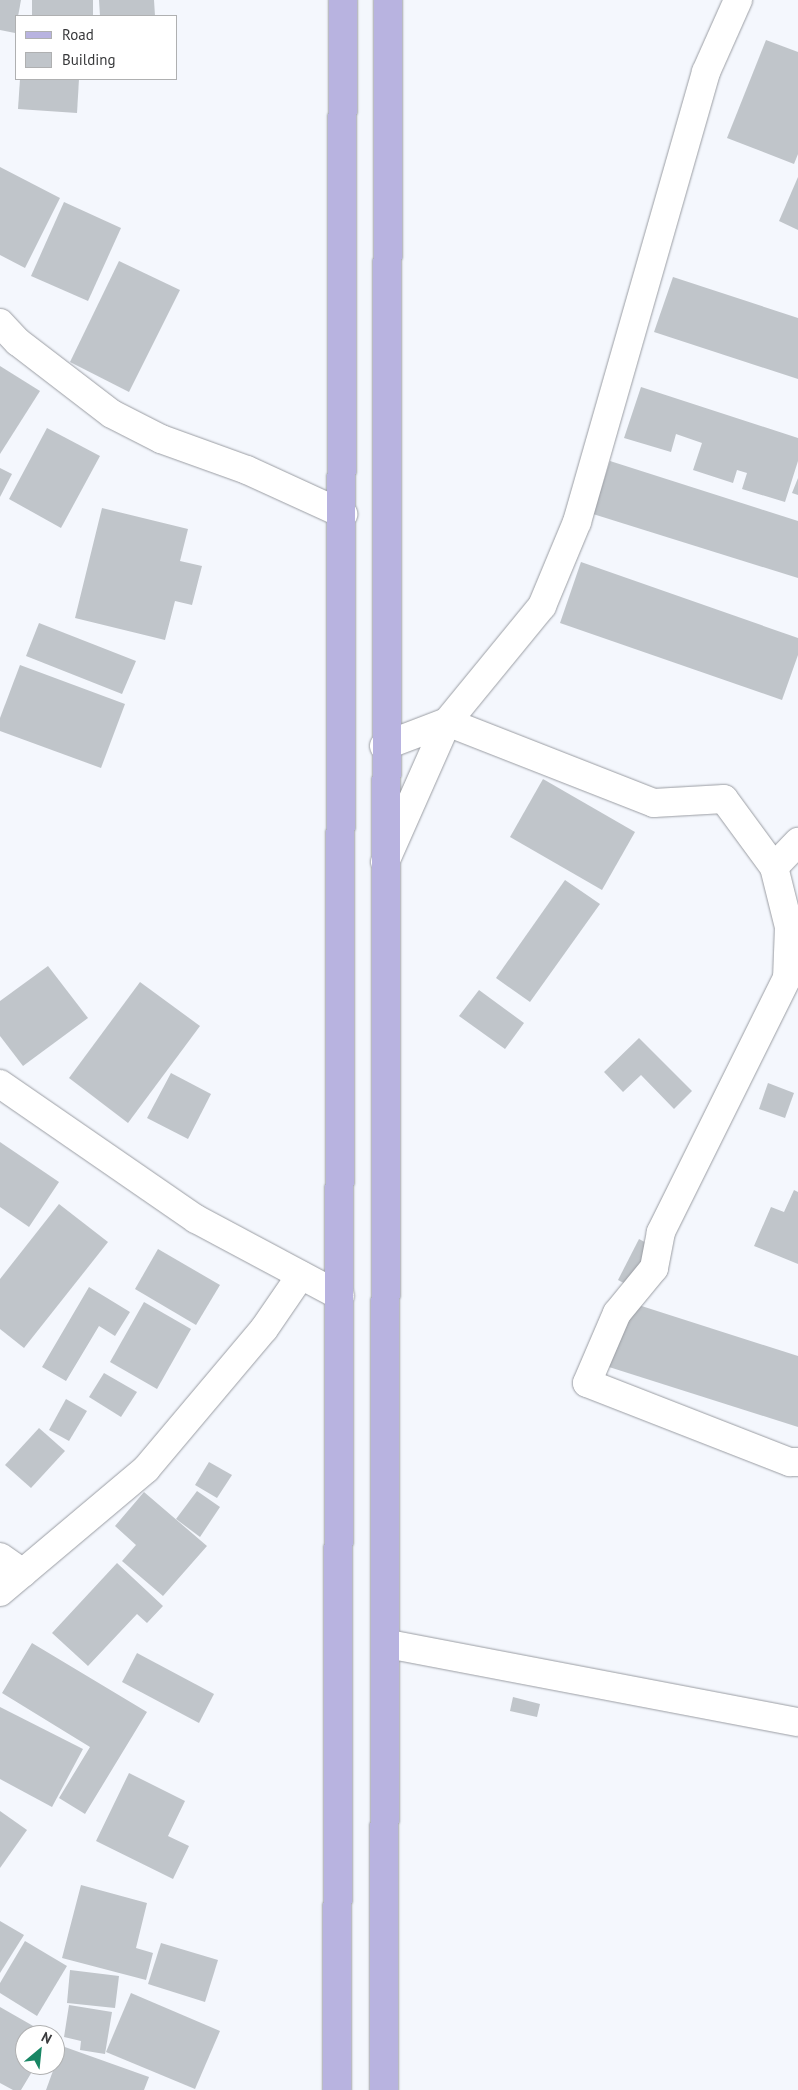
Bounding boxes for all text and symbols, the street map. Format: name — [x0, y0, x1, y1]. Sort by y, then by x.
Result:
legend — [15, 15, 178, 80]
text: Road — [62, 25, 94, 44]
text: Building — [62, 50, 116, 69]
north arrow — [15, 2025, 65, 2075]
text: N — [38, 2028, 55, 2048]

